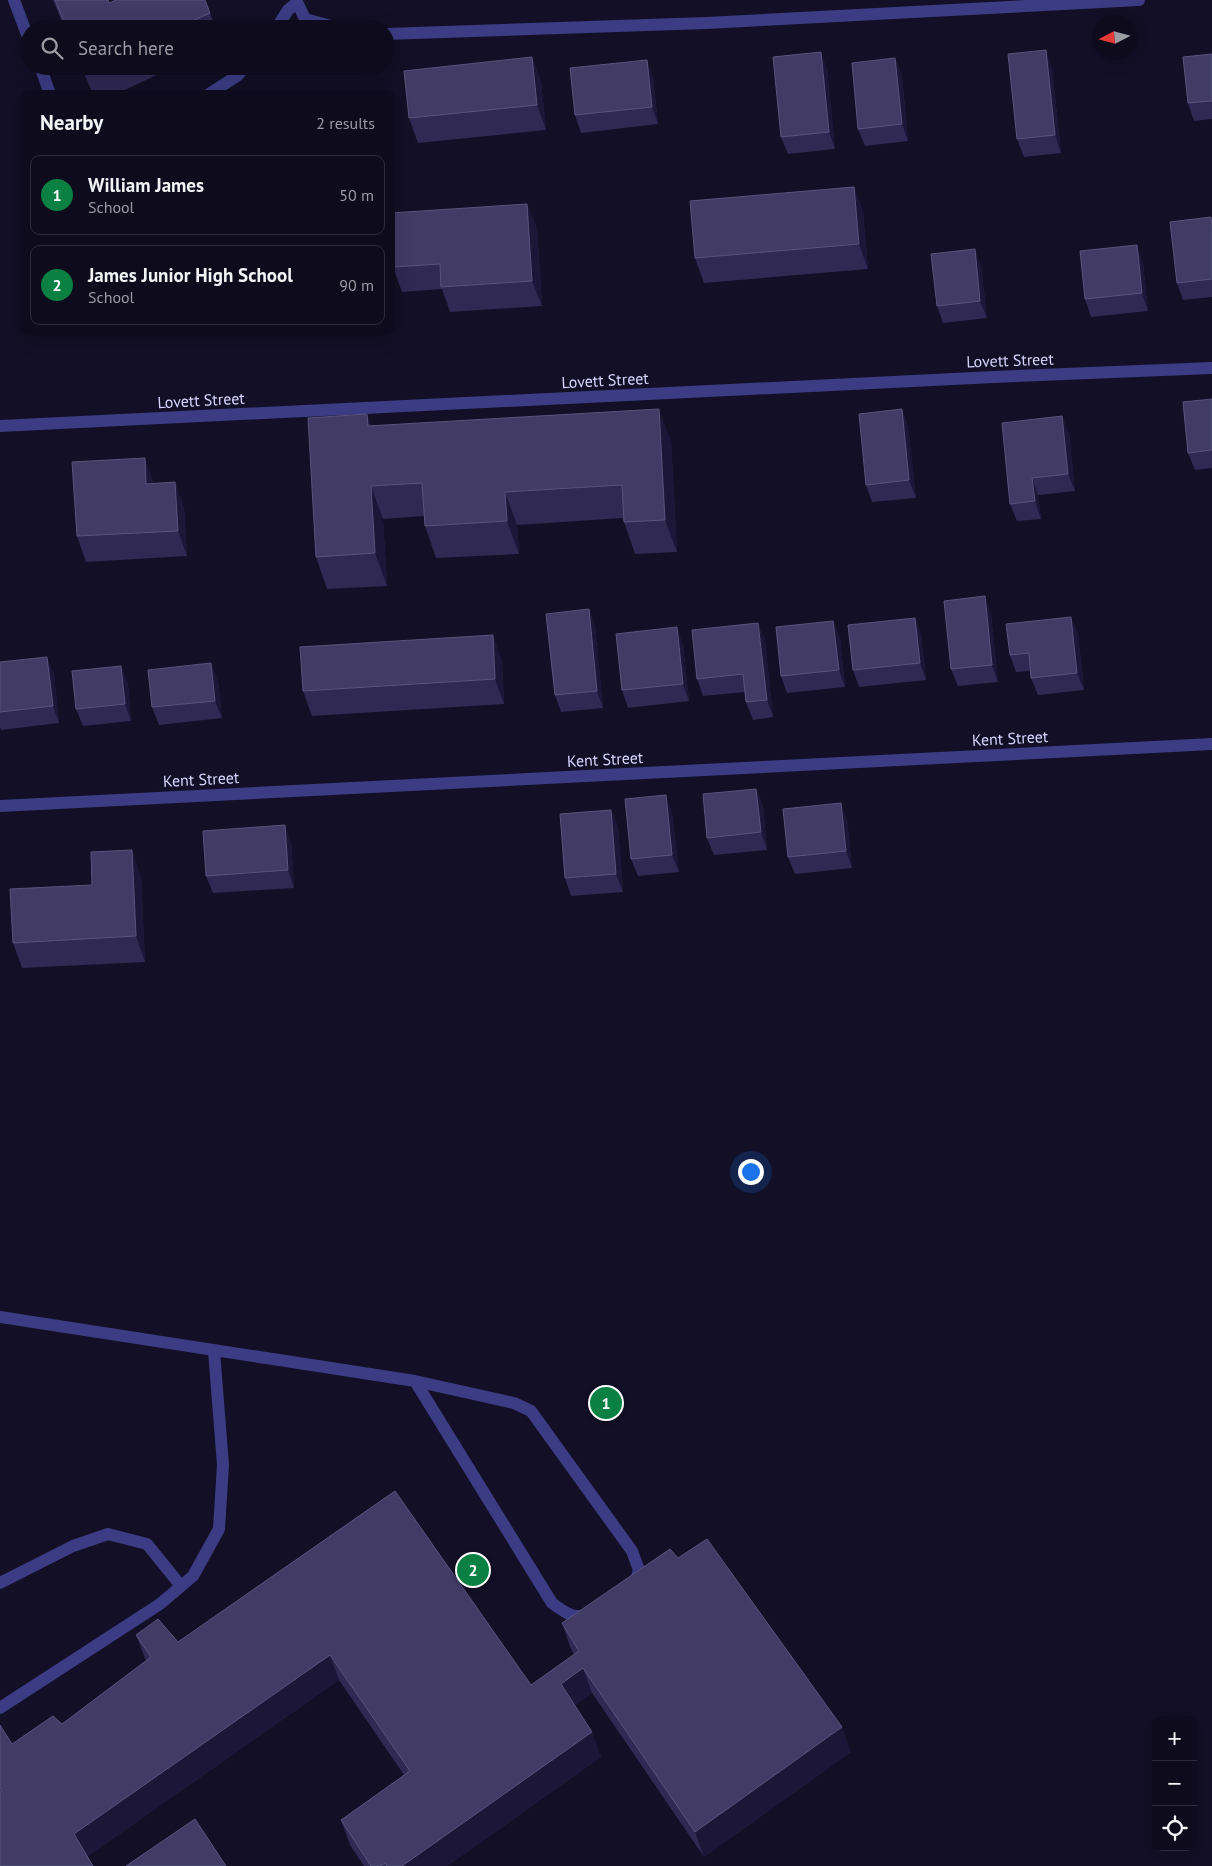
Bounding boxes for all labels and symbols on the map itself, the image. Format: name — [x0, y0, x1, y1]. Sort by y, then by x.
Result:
north arrow — [1092, 15, 1137, 60]
street label: Lovett Street — [966, 348, 1055, 372]
street label: Lovett Street — [561, 368, 650, 392]
street label: Lovett Street — [157, 388, 246, 412]
street label: Kent Street — [971, 726, 1049, 750]
street label: Kent Street — [566, 747, 644, 771]
street label: Kent Street — [162, 767, 240, 791]
your location — [738, 1159, 764, 1185]
pin: 1 — [590, 1384, 622, 1422]
pin: 2 — [457, 1551, 489, 1589]

